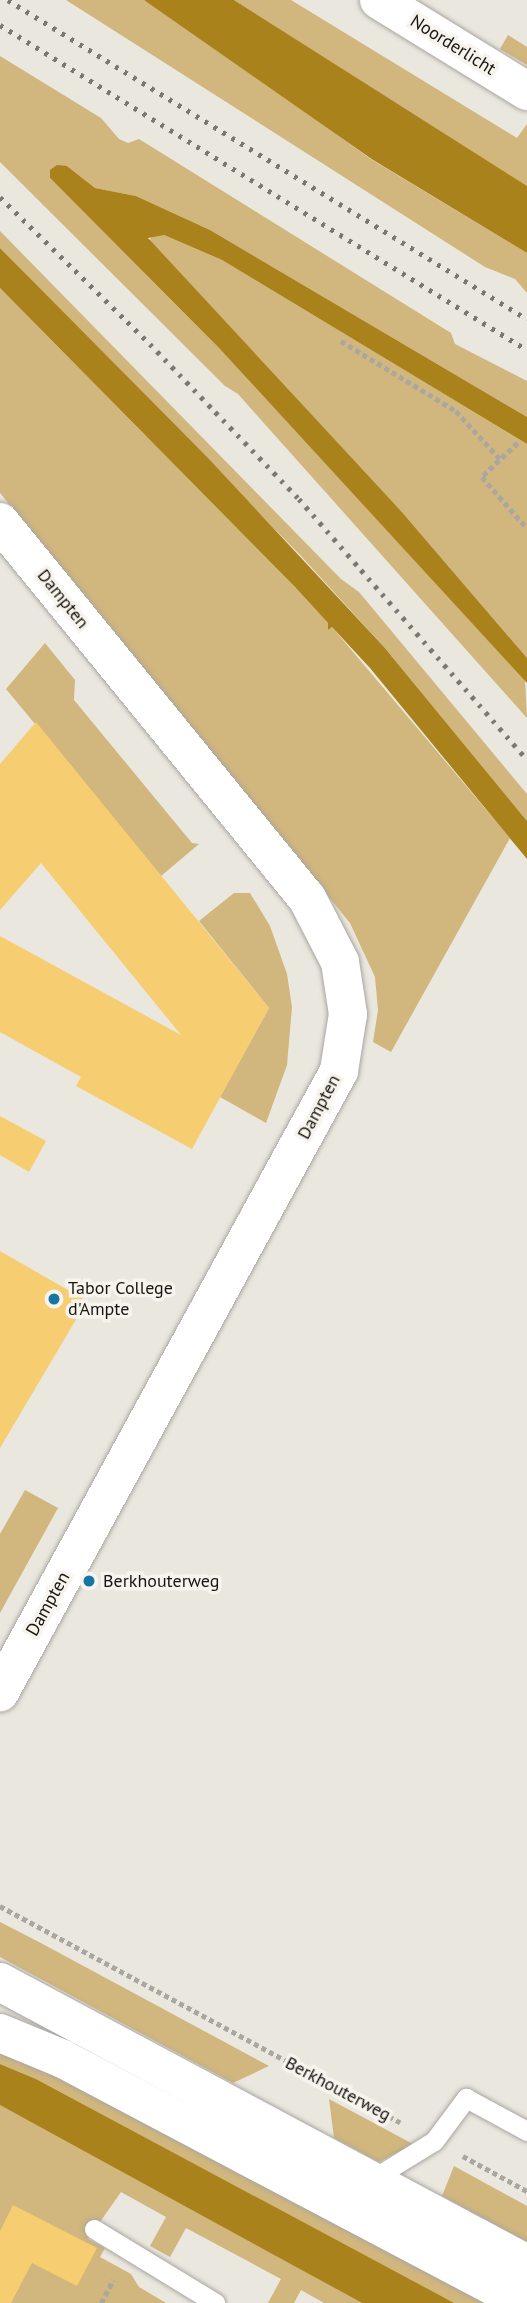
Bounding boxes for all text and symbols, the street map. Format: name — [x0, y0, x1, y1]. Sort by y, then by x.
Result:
street label: Noorderlicht — [406, 10, 500, 80]
street label: Dampten — [33, 565, 93, 633]
street label: Dampten — [293, 1071, 345, 1143]
place label: Tabor College d'Ampte — [68, 1278, 173, 1320]
marker: Tabor College d'Ampte — [46, 1291, 62, 1307]
street label: Dampten — [22, 1568, 74, 1640]
place label: Berkhouterweg — [103, 1570, 219, 1592]
marker: Berkhouterweg — [81, 1573, 97, 1589]
street label: Berkhouterweg — [282, 2052, 394, 2126]

